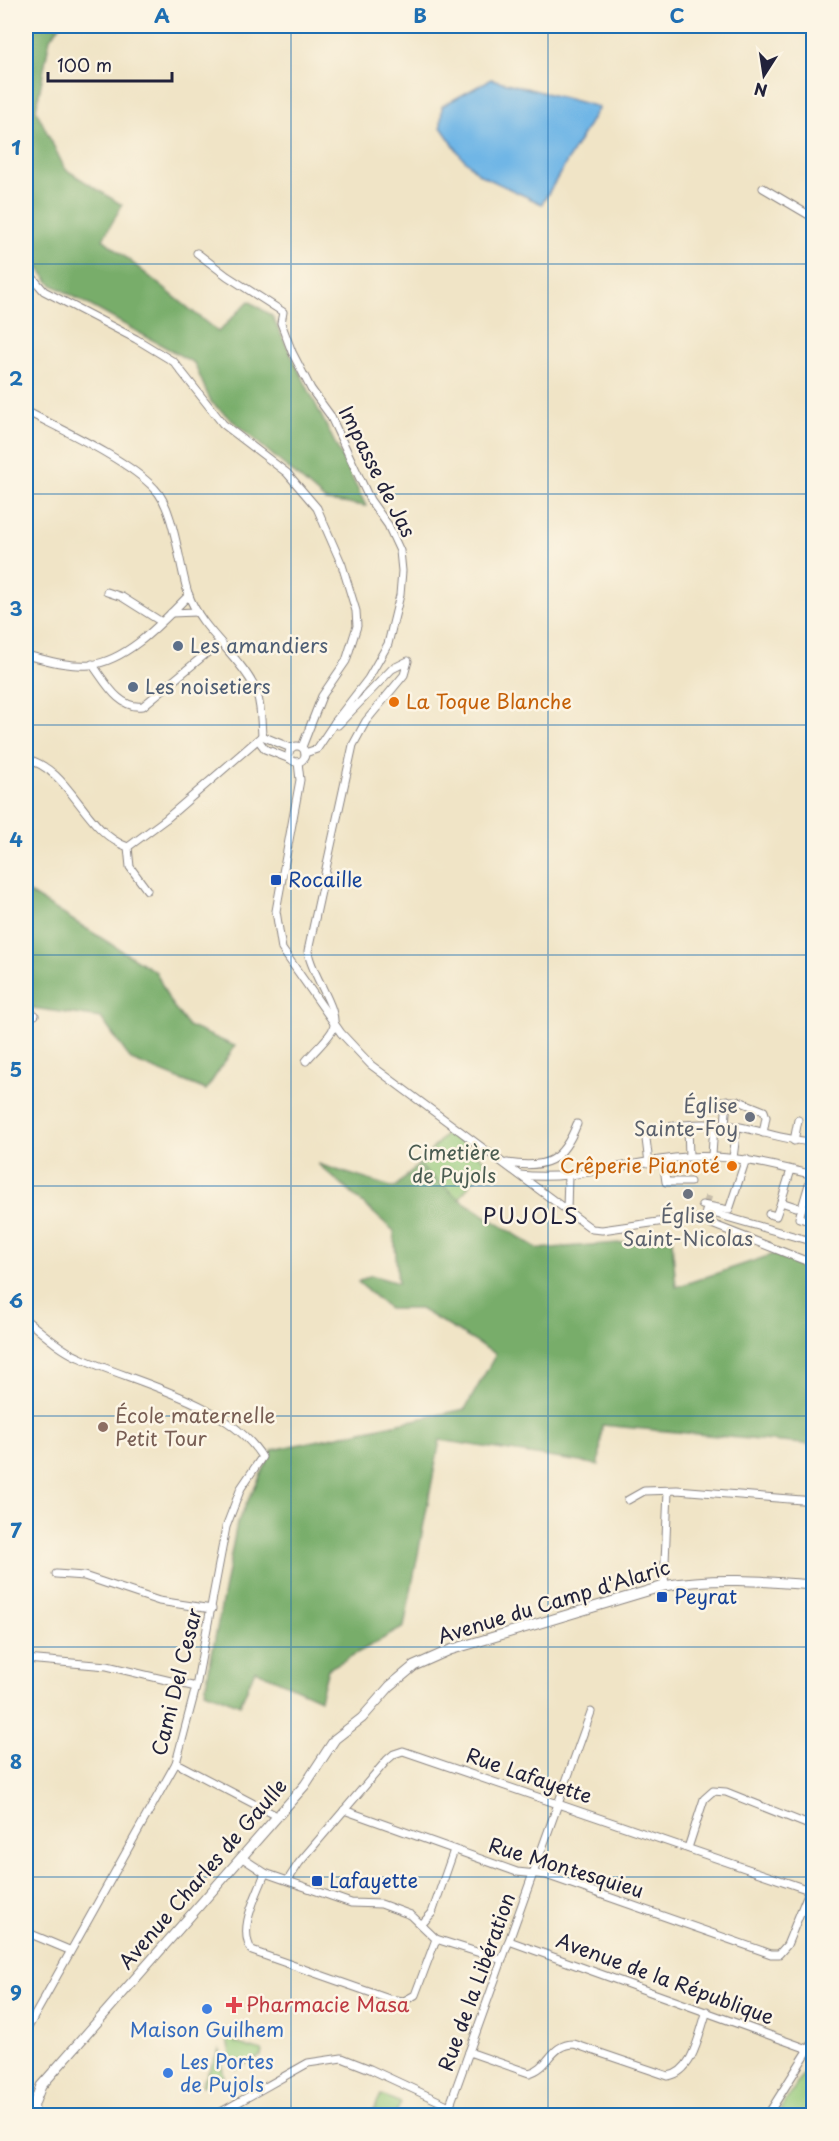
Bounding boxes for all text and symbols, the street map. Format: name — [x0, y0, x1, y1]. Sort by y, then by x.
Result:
text: A — [154, 0, 170, 30]
text: B — [413, 0, 427, 30]
text: C — [669, 0, 685, 30]
scale bar — [48, 45, 172, 83]
north arrow — [734, 45, 794, 105]
text: 100 m — [57, 51, 112, 78]
text: N — [752, 78, 769, 104]
text: 1 — [11, 132, 21, 162]
text: 2 — [9, 363, 23, 393]
street label: Impasse de Jas — [332, 401, 424, 542]
text: 3 — [9, 593, 23, 623]
place label: Les amandiers — [190, 630, 328, 660]
marker: Les amandiers — [171, 639, 185, 653]
place label: Les noisetiers — [145, 671, 271, 701]
marker: Les noisetiers — [126, 680, 140, 694]
place label: La Toque Blanche — [406, 686, 572, 716]
marker: La Toque Blanche — [387, 695, 401, 709]
text: 4 — [9, 824, 23, 854]
place label: Rocaille — [288, 864, 363, 894]
marker: Rocaille — [269, 873, 283, 887]
text: 5 — [10, 1054, 22, 1084]
place label: Église Sainte-Foy — [634, 1090, 738, 1143]
marker: Église Sainte-Foy — [743, 1110, 757, 1124]
park label: Cimetière de Pujols — [408, 1137, 500, 1190]
place label: Crêperie Pianoté — [560, 1150, 720, 1180]
marker: Crêperie Pianoté — [725, 1159, 739, 1173]
marker: Église Saint-Nicolas — [681, 1187, 695, 1201]
district label: PUJOLS — [483, 1198, 579, 1231]
place label: Église Saint-Nicolas — [623, 1200, 753, 1253]
text: 6 — [9, 1285, 23, 1315]
place label: École maternelle Petit Tour — [115, 1400, 275, 1453]
marker: École maternelle Petit Tour — [96, 1420, 110, 1434]
text: 7 — [10, 1515, 22, 1545]
street label: Avenue du Camp d'Alaric — [434, 1551, 674, 1651]
place label: Peyrat — [674, 1581, 737, 1611]
marker: Peyrat — [655, 1590, 669, 1604]
street label: Cami Del Cesar — [143, 1605, 209, 1759]
street label: Rue Lafayette — [462, 1740, 596, 1811]
text: 8 — [10, 1746, 22, 1776]
street label: Avenue Charles de Gaulle — [111, 1771, 294, 1975]
street label: Rue Montesquieu — [485, 1829, 648, 1905]
place label: Lafayette — [329, 1865, 418, 1895]
marker: Lafayette — [310, 1874, 324, 1888]
street label: Rue de la Libération — [430, 1888, 522, 2075]
street label: Avenue de la République — [552, 1925, 778, 2031]
text: 9 — [10, 1977, 22, 2007]
place label: Pharmacie Masa — [246, 1989, 410, 2019]
marker: Pharmacie Masa — [227, 1998, 241, 2012]
marker: Maison Guilhem — [200, 2002, 214, 2016]
place label: Maison Guilhem — [130, 2014, 284, 2044]
place label: Les Portes de Pujols — [180, 2046, 274, 2099]
marker: Les Portes de Pujols — [161, 2066, 175, 2080]

